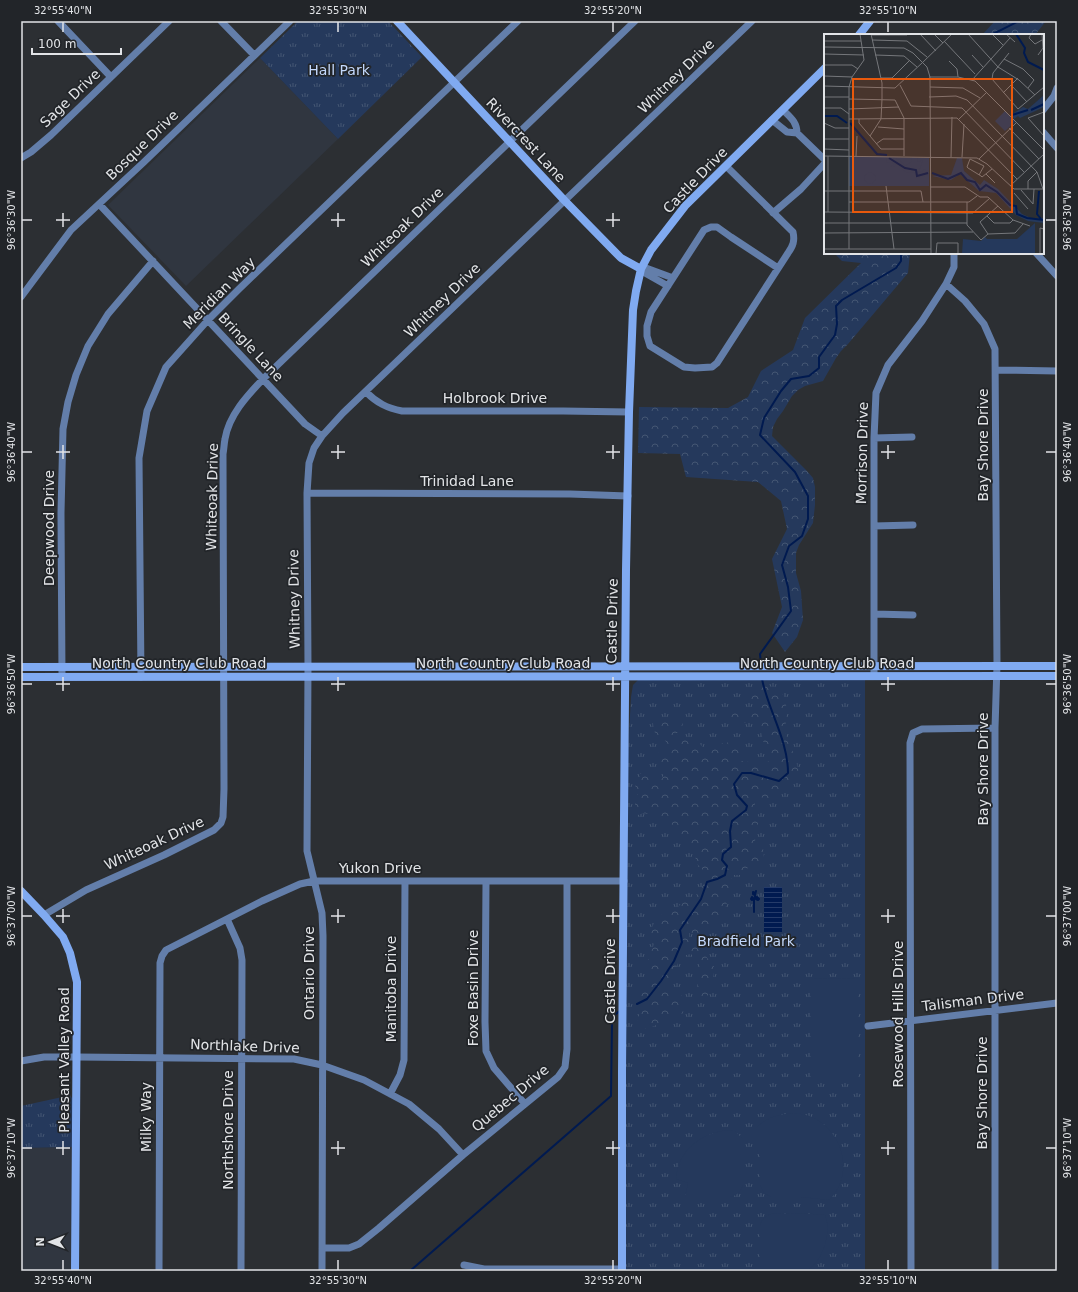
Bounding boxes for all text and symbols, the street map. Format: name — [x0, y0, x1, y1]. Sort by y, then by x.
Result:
text: 32°55'40"N — [34, 5, 92, 16]
text: 32°55'30"N — [309, 5, 367, 16]
text: 32°55'20"N — [584, 5, 642, 16]
text: 32°55'10"N — [859, 5, 917, 16]
scale bar — [32, 30, 121, 56]
inset map — [824, 34, 1044, 254]
street label: Whitney Drive — [635, 36, 717, 116]
text: 100 m — [38, 37, 76, 51]
park label: Hall Park — [308, 62, 371, 78]
street label: Sage Drive — [37, 66, 103, 130]
street label: Rivercrest Lane — [483, 95, 569, 185]
street label: Bosque Drive — [103, 107, 181, 183]
street label: Castle Drive — [660, 144, 730, 216]
street label: Whiteoak Drive — [358, 184, 446, 270]
text: 96°36'30"W — [6, 190, 17, 250]
text: 96°36'30"W — [1062, 190, 1073, 250]
street label: Meridian Way — [180, 254, 258, 332]
street label: Whitney Drive — [401, 260, 483, 340]
street label: Bringle Lane — [215, 309, 287, 385]
street label: Bay Shore Drive — [975, 388, 991, 502]
street label: Holbrook Drive — [443, 390, 547, 406]
street label: Morrison Drive — [853, 402, 871, 504]
text: 96°36'40"W — [6, 422, 17, 482]
text: 96°36'40"W — [1062, 422, 1073, 482]
street label: Whiteoak Drive — [203, 443, 221, 551]
street label: Deepwood Drive — [41, 470, 57, 586]
street label: Trinidad Lane — [419, 473, 514, 489]
street label: Whitney Drive — [285, 549, 303, 649]
street label: Castle Drive — [603, 578, 621, 664]
text: 96°36'50"W — [6, 654, 17, 714]
text: 96°36'50"W — [1062, 654, 1073, 714]
street label: North Country Club Road — [92, 655, 266, 671]
street label: North Country Club Road — [416, 655, 590, 671]
street label: North Country Club Road — [740, 655, 914, 671]
street label: Bay Shore Drive — [975, 712, 991, 826]
street label: Whiteoak Drive — [102, 813, 206, 873]
street label: Yukon Drive — [338, 860, 421, 876]
text: 96°37'00"W — [6, 886, 17, 946]
text: 96°37'00"W — [1062, 886, 1073, 946]
street label: Ontario Drive — [301, 926, 317, 1020]
street label: Foxe Basin Drive — [465, 930, 481, 1046]
park label: Bradfield Park — [697, 933, 796, 949]
street label: Manitoba Drive — [383, 936, 399, 1042]
street label: Castle Drive — [602, 938, 618, 1024]
street label: Rosewood Hills Drive — [890, 941, 906, 1087]
street label: Talisman Drive — [920, 986, 1025, 1014]
street label: Pleasant Valley Road — [56, 987, 72, 1133]
street label: Northlake Drive — [190, 1036, 300, 1056]
street label: Bay Shore Drive — [974, 1036, 990, 1150]
street label: Quebec Drive — [468, 1061, 552, 1135]
street label: Northshore Drive — [220, 1070, 236, 1190]
street label: Milky Way — [138, 1082, 154, 1152]
text: 96°37'10"W — [6, 1118, 17, 1178]
text: 96°37'10"W — [1062, 1118, 1073, 1178]
north arrow — [30, 1222, 70, 1262]
text: N — [34, 1237, 47, 1247]
text: 32°55'40"N — [34, 1275, 92, 1286]
text: 32°55'30"N — [309, 1275, 367, 1286]
text: 32°55'20"N — [584, 1275, 642, 1286]
text: 32°55'10"N — [859, 1275, 917, 1286]

